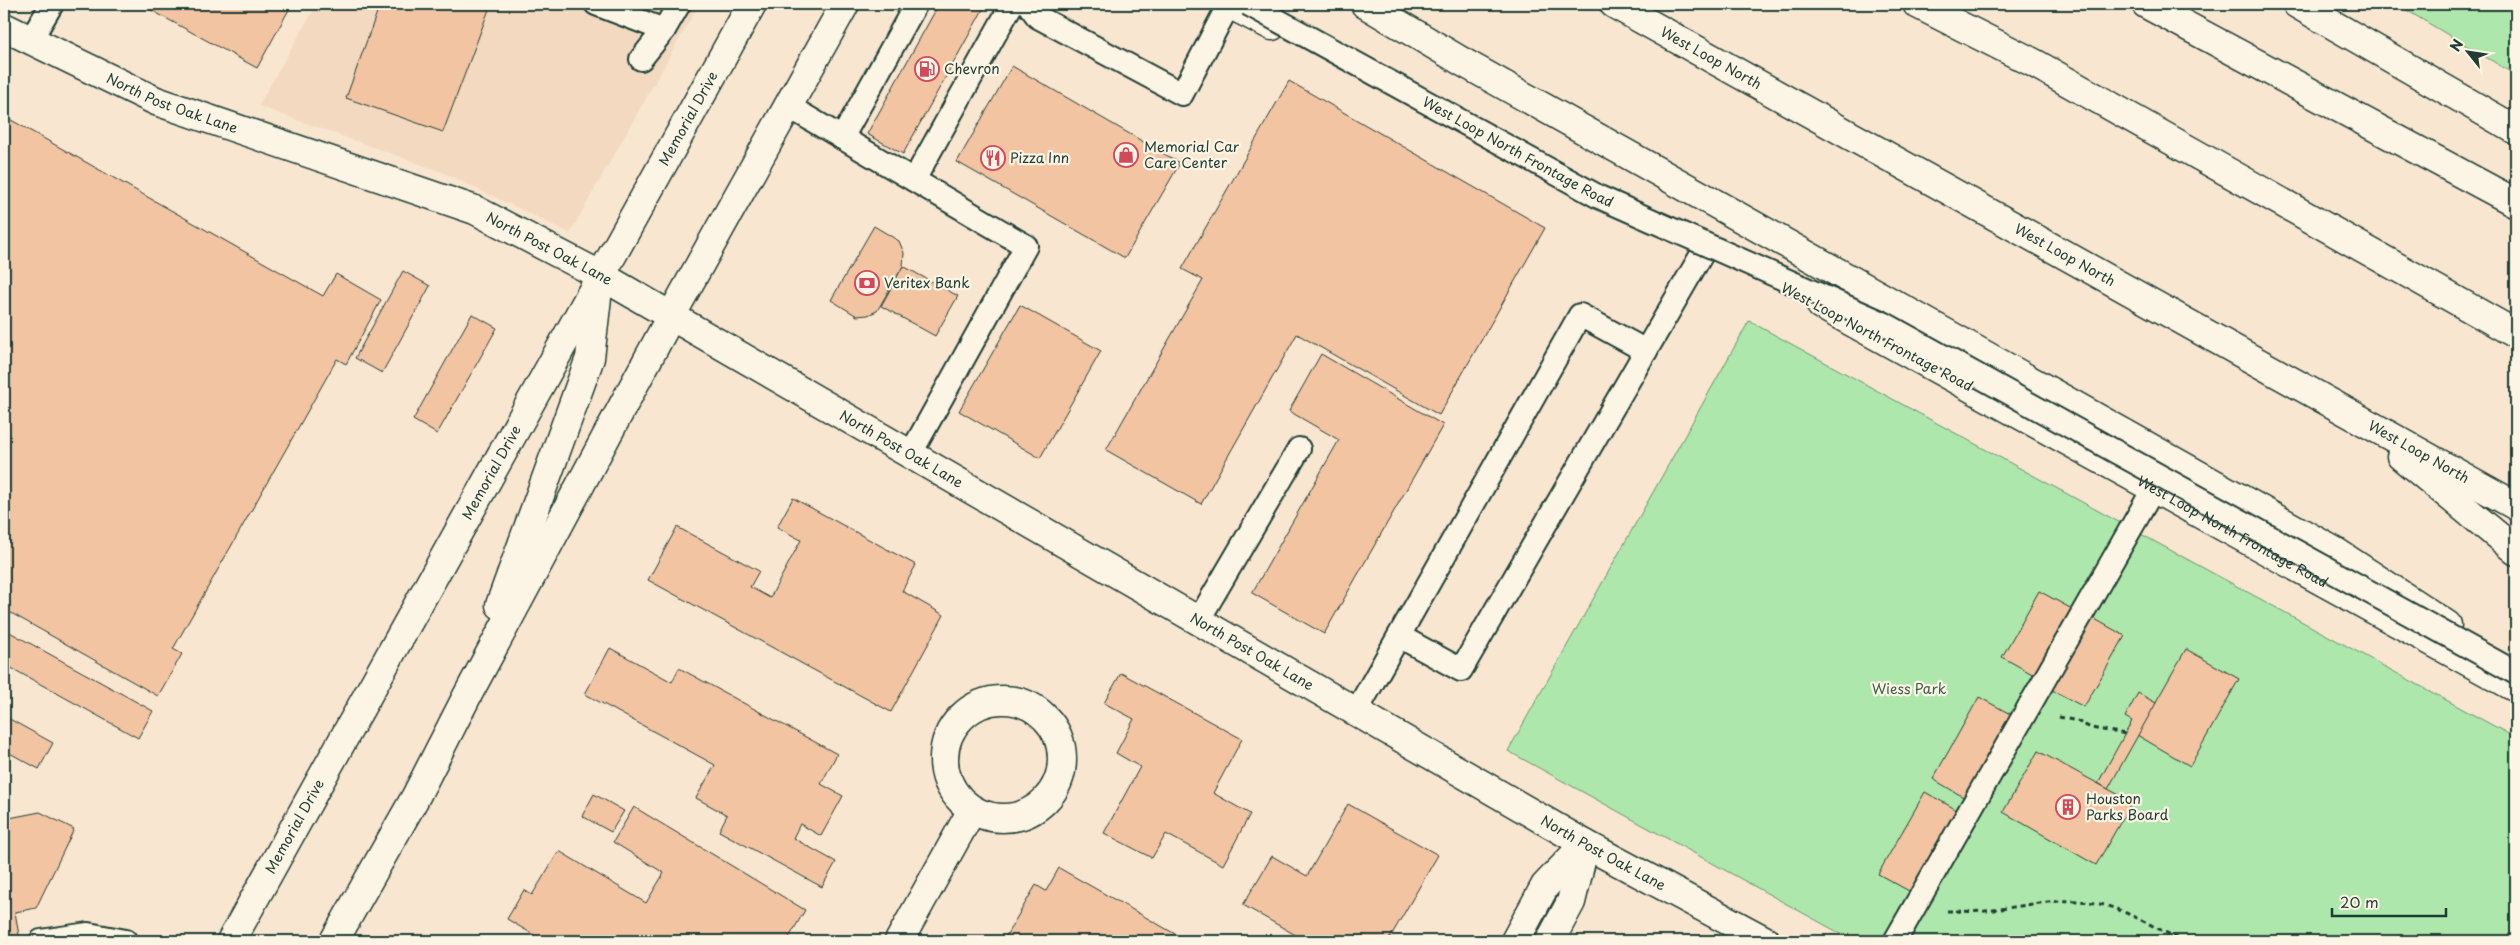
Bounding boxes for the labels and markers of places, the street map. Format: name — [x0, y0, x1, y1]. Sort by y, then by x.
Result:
fuel station icon: Chevron — [914, 56, 940, 82]
place label: Chevron — [944, 58, 1000, 79]
place label: Memorial Car Care Center — [1144, 136, 1240, 173]
shop icon: Memorial Car Care Center — [1113, 142, 1139, 168]
restaurant icon: Pizza Inn — [980, 145, 1006, 171]
place label: Pizza Inn — [1010, 147, 1069, 168]
bank icon: Veritex Bank — [854, 270, 880, 296]
place label: Veritex Bank — [884, 272, 970, 293]
place label: Houston Parks Board — [2086, 788, 2169, 825]
building icon: Houston Parks Board — [2055, 794, 2081, 820]

